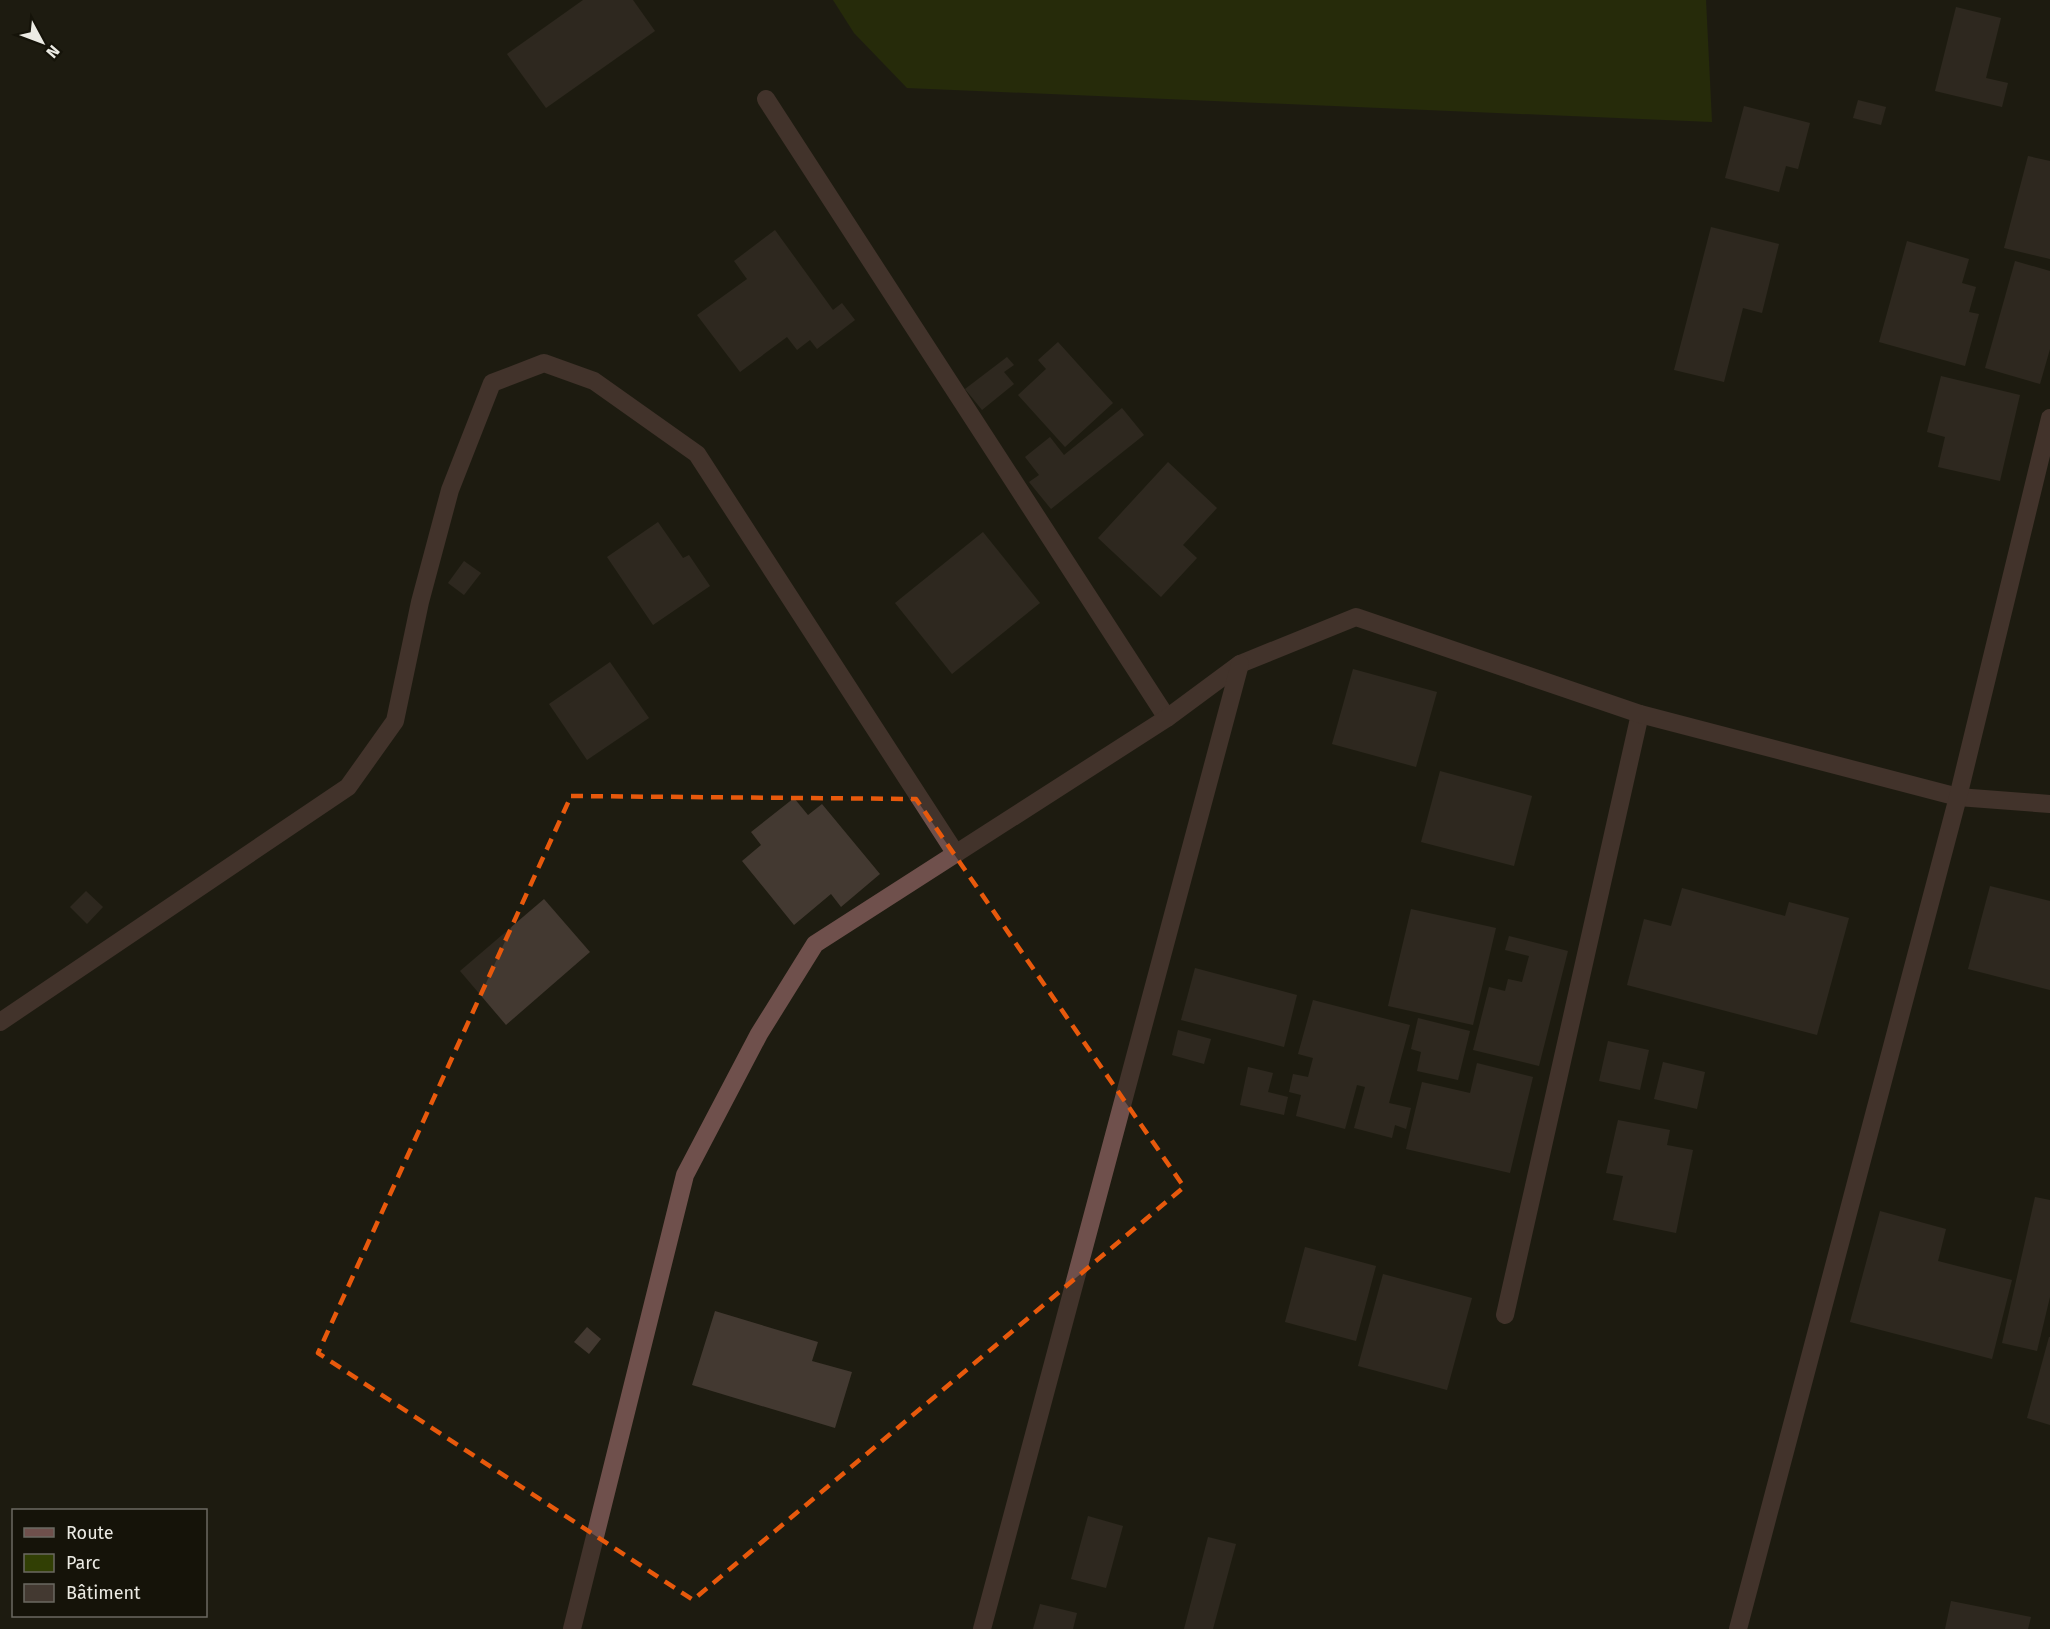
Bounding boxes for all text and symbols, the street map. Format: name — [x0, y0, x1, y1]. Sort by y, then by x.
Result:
north arrow — [12, 12, 72, 72]
text: N — [42, 41, 64, 62]
legend — [12, 1509, 207, 1617]
text: Route — [66, 1522, 114, 1544]
text: Parc — [66, 1552, 101, 1574]
text: Bâtiment — [66, 1582, 141, 1604]

